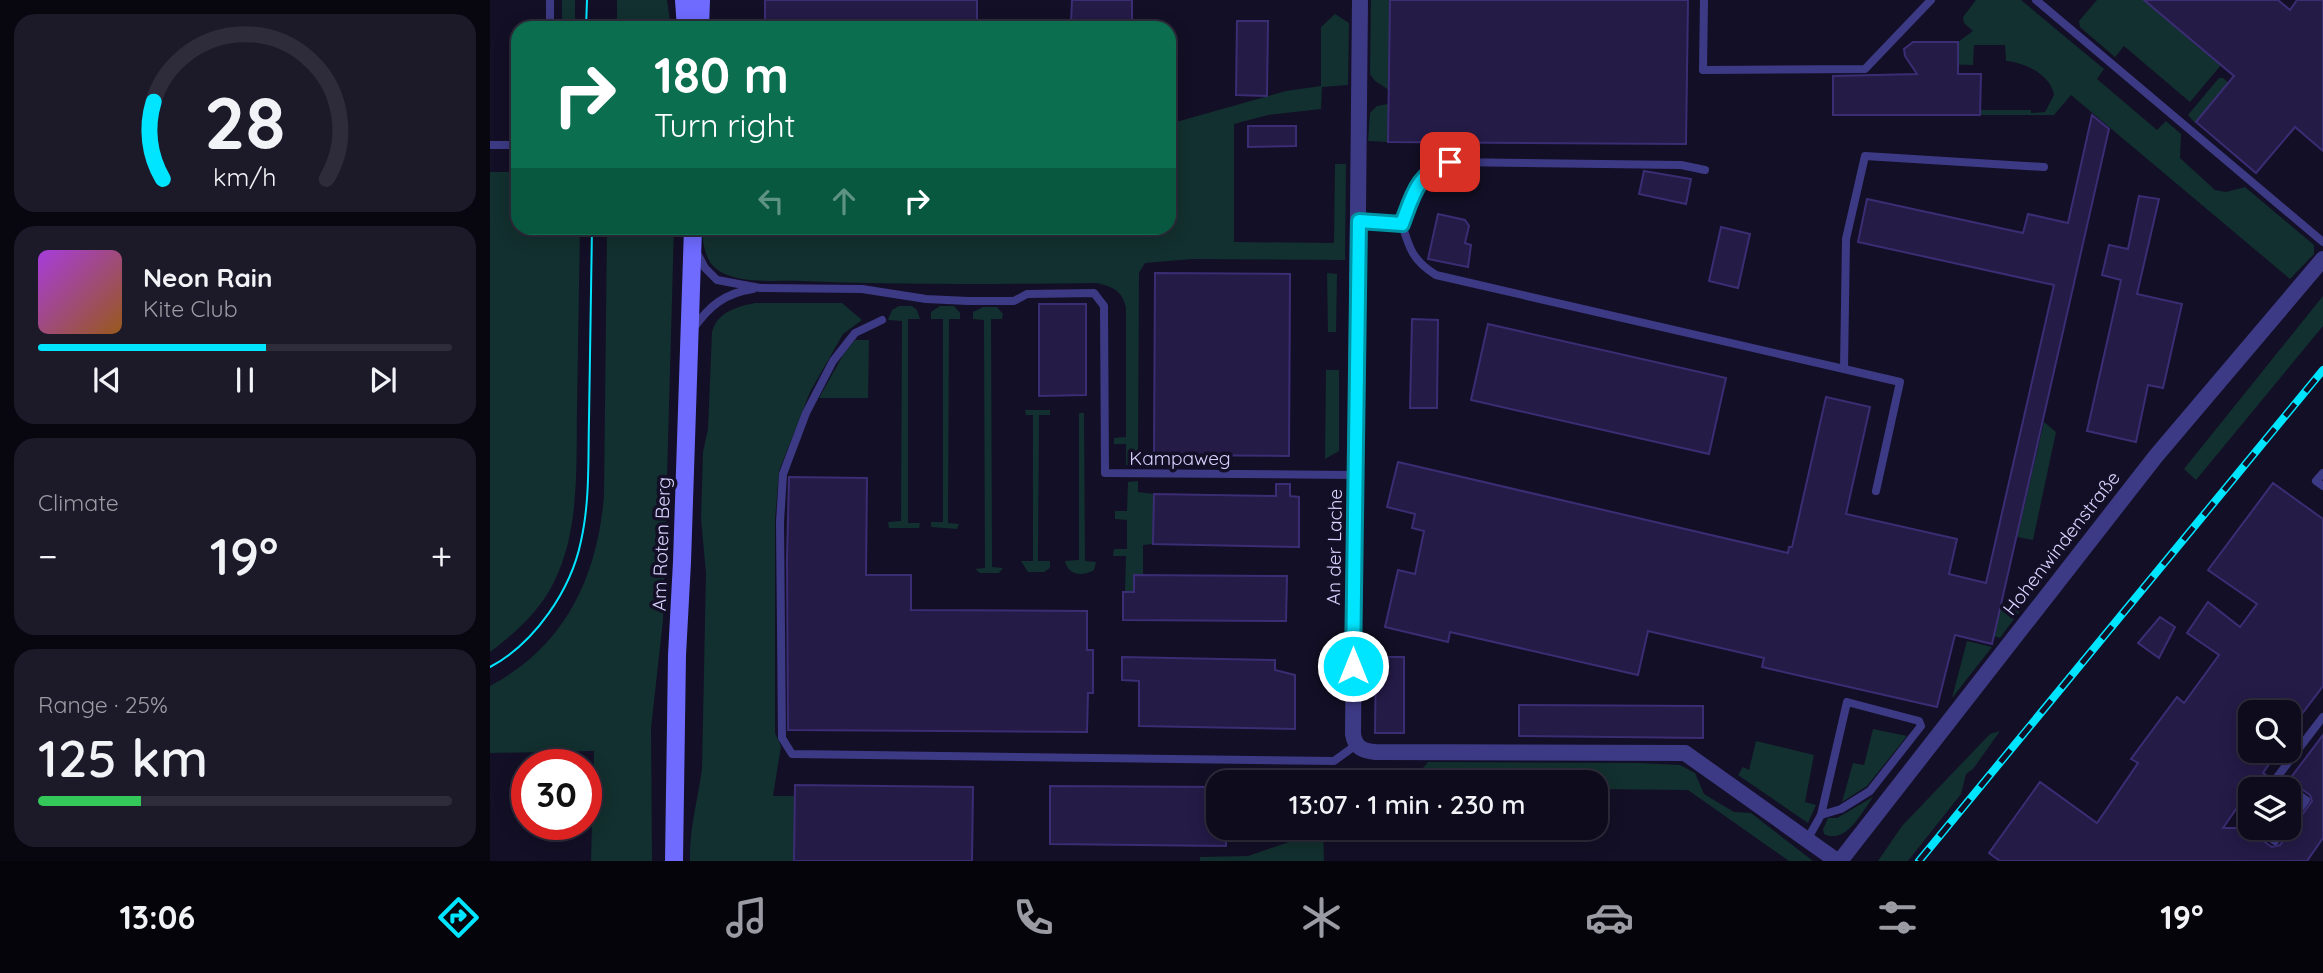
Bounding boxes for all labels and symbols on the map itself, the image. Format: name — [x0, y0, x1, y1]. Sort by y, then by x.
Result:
pin — [1420, 132, 1480, 192]
street label: Kampaweg — [1129, 446, 1231, 470]
street label: Hohenwindenstraße — [1997, 466, 2125, 620]
street label: Am Roten Berg — [647, 477, 675, 611]
street label: An der Lache — [1321, 489, 1347, 605]
position arrow — [1316, 629, 1390, 703]
speed limit sign: 30 — [511, 749, 602, 840]

